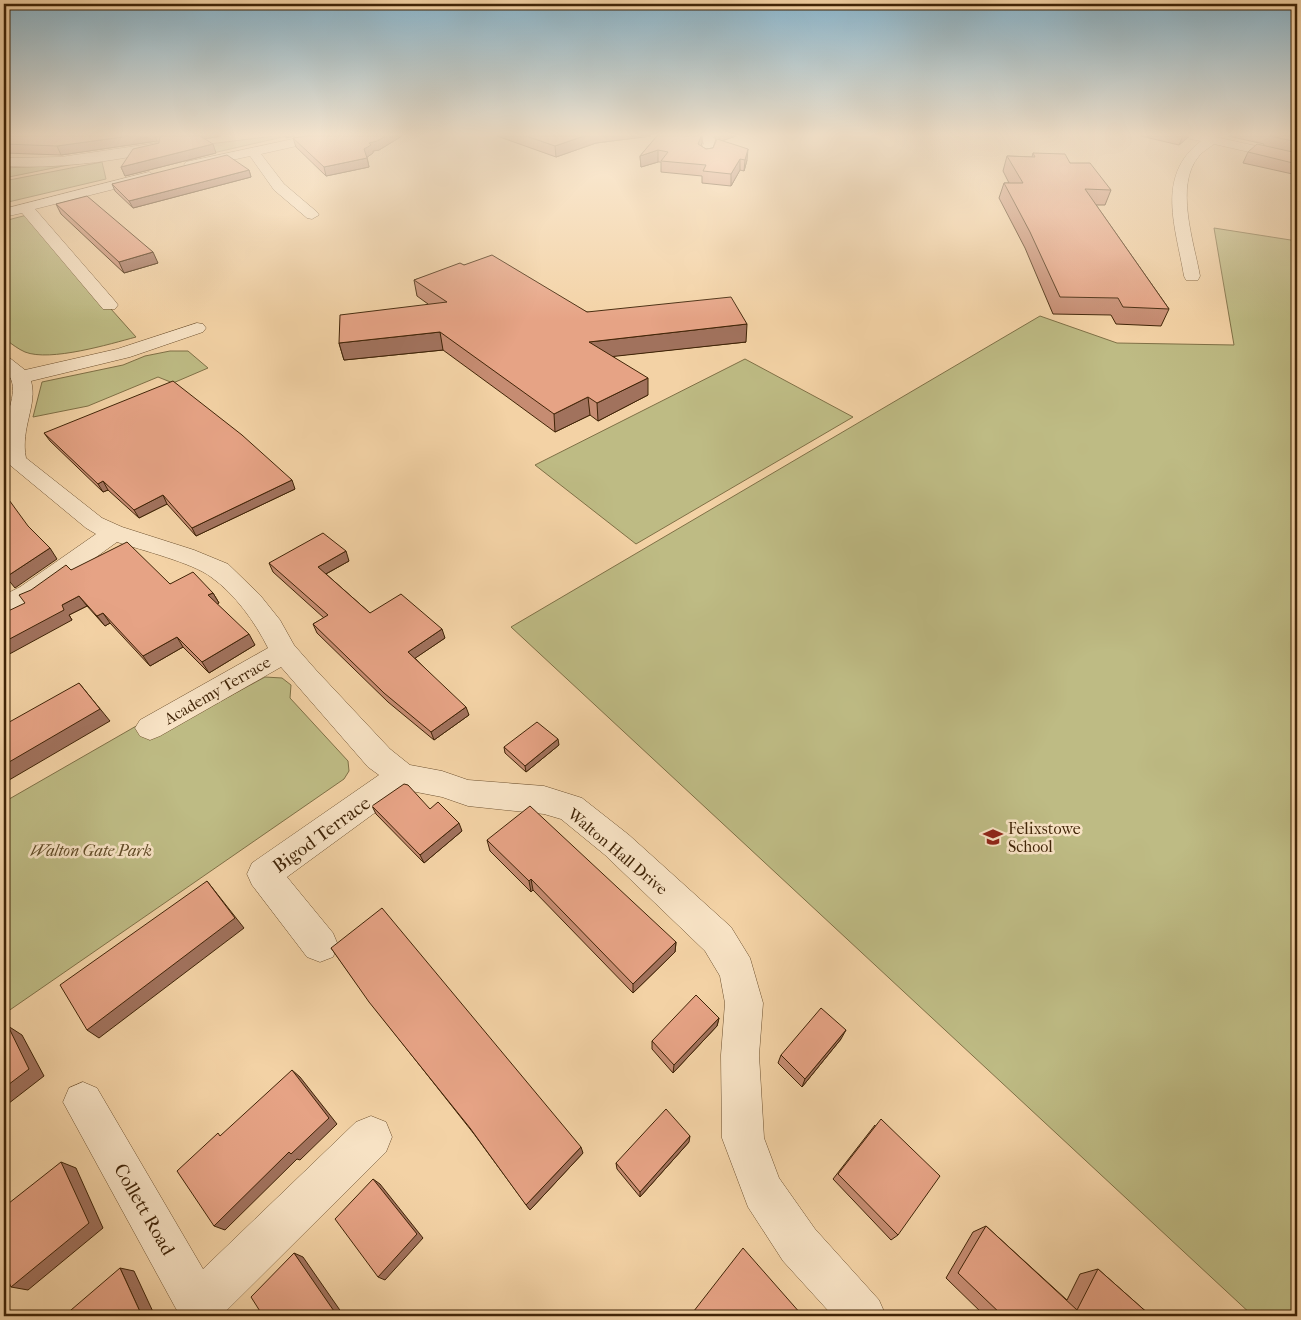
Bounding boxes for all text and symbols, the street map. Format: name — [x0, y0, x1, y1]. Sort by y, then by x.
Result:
street label: Academy Terrace — [160, 652, 274, 729]
street label: Bigod Terrace — [268, 792, 375, 878]
street label: Walton Hall Drive — [563, 804, 671, 899]
place label: Felixstowe School — [1008, 819, 1081, 856]
school or university icon: Felixstowe School — [982, 826, 1004, 848]
park label: Walton Gate Park — [30, 841, 152, 860]
street label: Collett Road — [109, 1160, 179, 1260]

